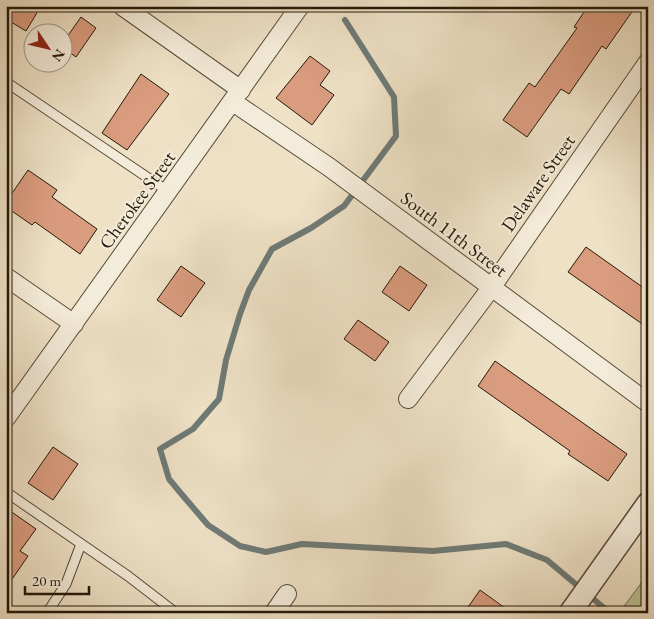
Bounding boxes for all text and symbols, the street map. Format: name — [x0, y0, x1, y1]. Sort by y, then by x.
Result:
north arrow — [22, 22, 72, 72]
text: N — [48, 46, 69, 66]
street label: Delaware Street — [495, 129, 581, 236]
street label: Cherokee Street — [93, 146, 181, 254]
street label: South 11th Street — [396, 186, 512, 282]
scale bar — [25, 564, 89, 596]
text: 20 m — [32, 571, 61, 590]

